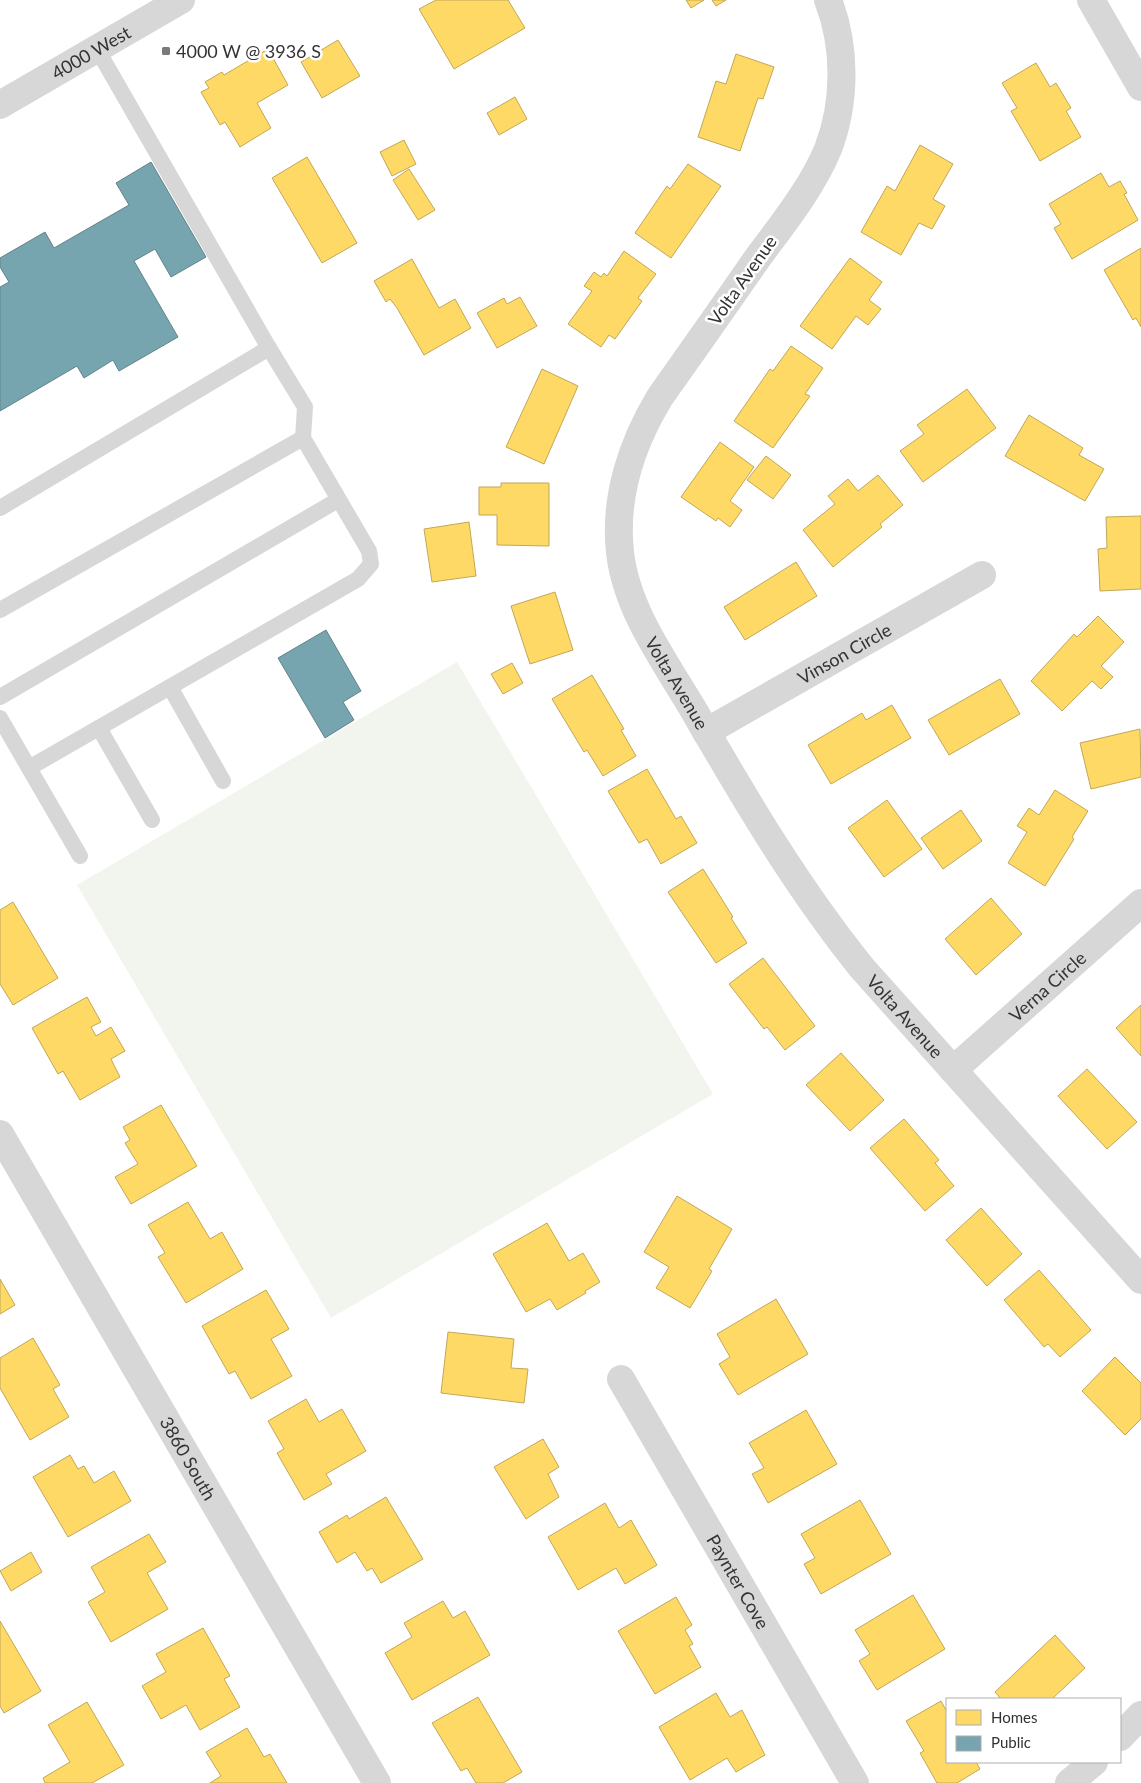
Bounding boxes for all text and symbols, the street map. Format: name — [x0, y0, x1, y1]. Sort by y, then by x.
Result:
street label: 4000 West — [47, 21, 135, 84]
place label: 4000 W @ 3936 S — [176, 40, 321, 62]
marker: 4000 W @ 3936 S — [160, 45, 172, 57]
street label: Volta Avenue — [703, 231, 781, 329]
street label: Vinson Circle — [793, 618, 895, 689]
street label: Volta Avenue — [641, 633, 713, 733]
street label: Verna Circle — [1004, 946, 1090, 1026]
street label: Volta Avenue — [862, 970, 948, 1062]
street label: 3860 South — [156, 1413, 221, 1504]
street label: Paynter Cove — [702, 1530, 774, 1633]
legend — [946, 1698, 1121, 1763]
text: Homes — [991, 1708, 1037, 1726]
text: Public — [991, 1733, 1031, 1751]

